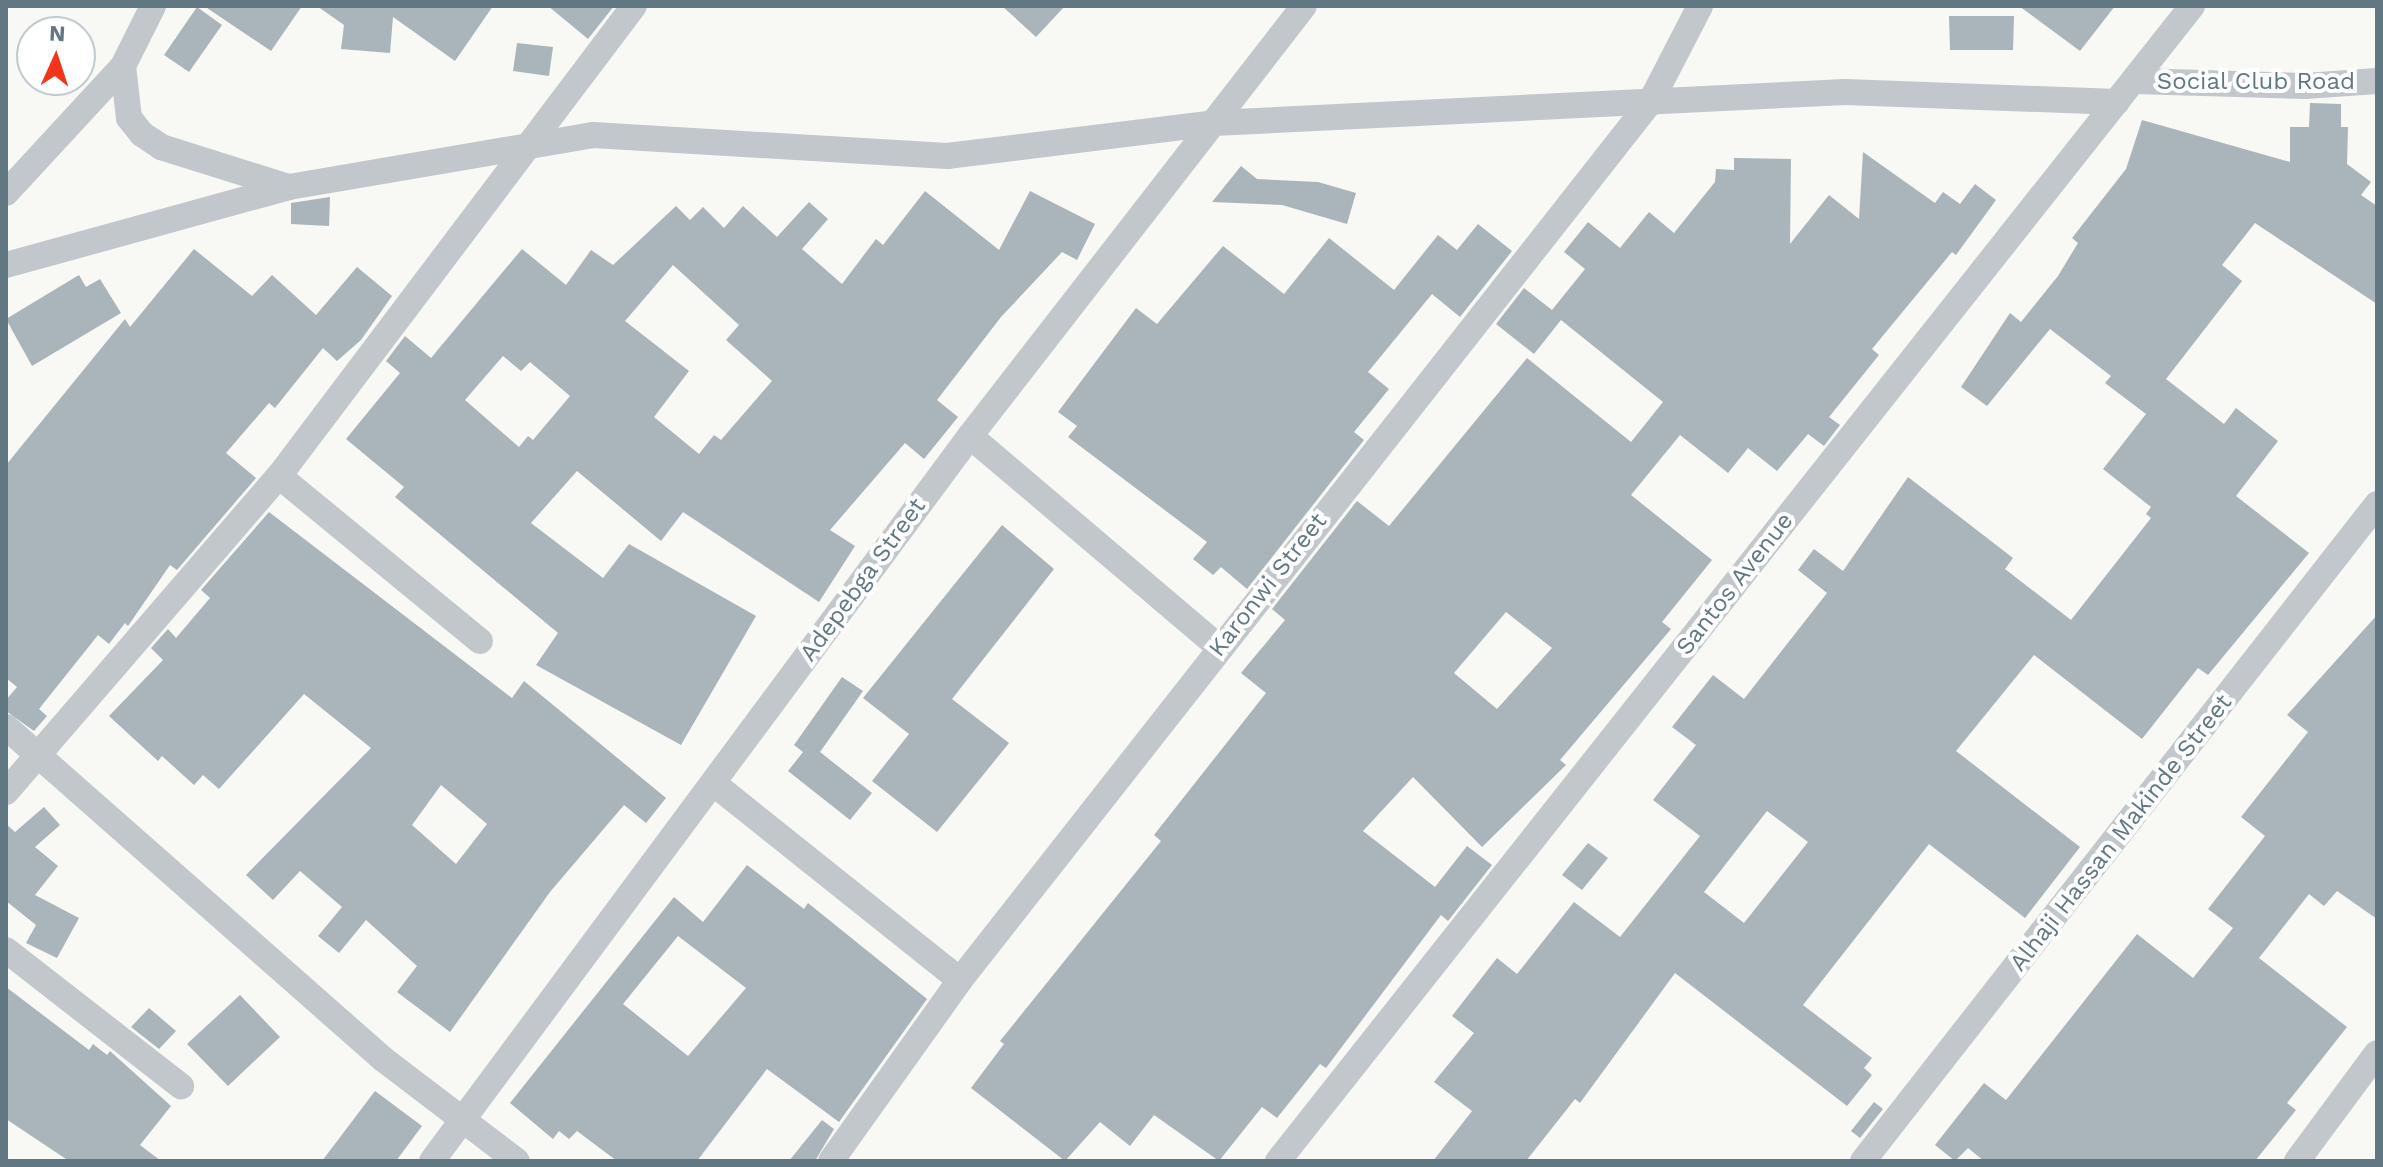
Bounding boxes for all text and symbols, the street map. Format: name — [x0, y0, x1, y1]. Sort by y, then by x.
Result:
north arrow — [16, 16, 96, 96]
text: N — [48, 21, 66, 46]
street label: Social Club Road — [2156, 68, 2356, 96]
street label: Adepebga Street — [794, 493, 932, 667]
street label: Karonwi Street — [1203, 507, 1333, 663]
street label: Santos Avenue — [1670, 507, 1800, 661]
street label: Alhaji Hassan Makinde Street — [2004, 689, 2238, 977]

